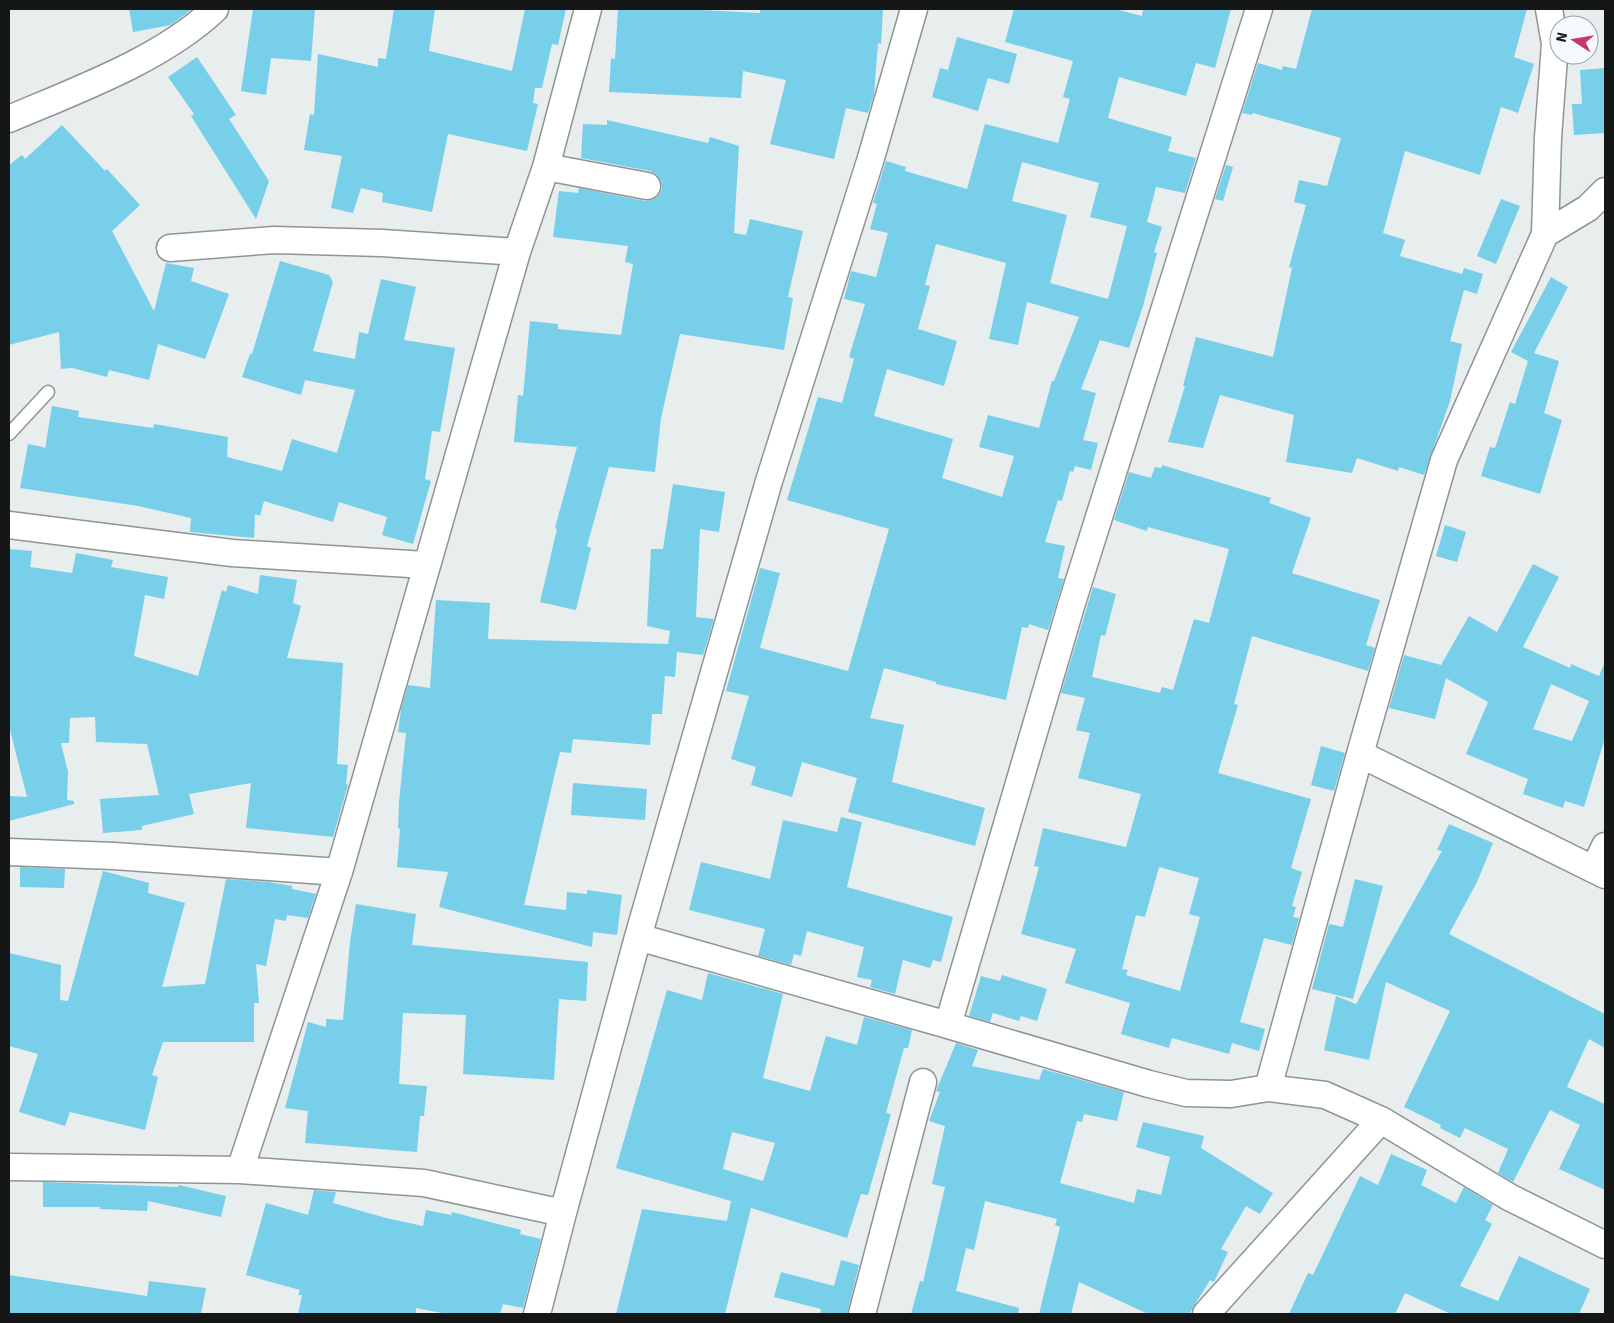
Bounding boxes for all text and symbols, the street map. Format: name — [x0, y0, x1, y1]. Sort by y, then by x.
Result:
north arrow — [1549, 15, 1599, 65]
text: N — [1552, 31, 1571, 44]

